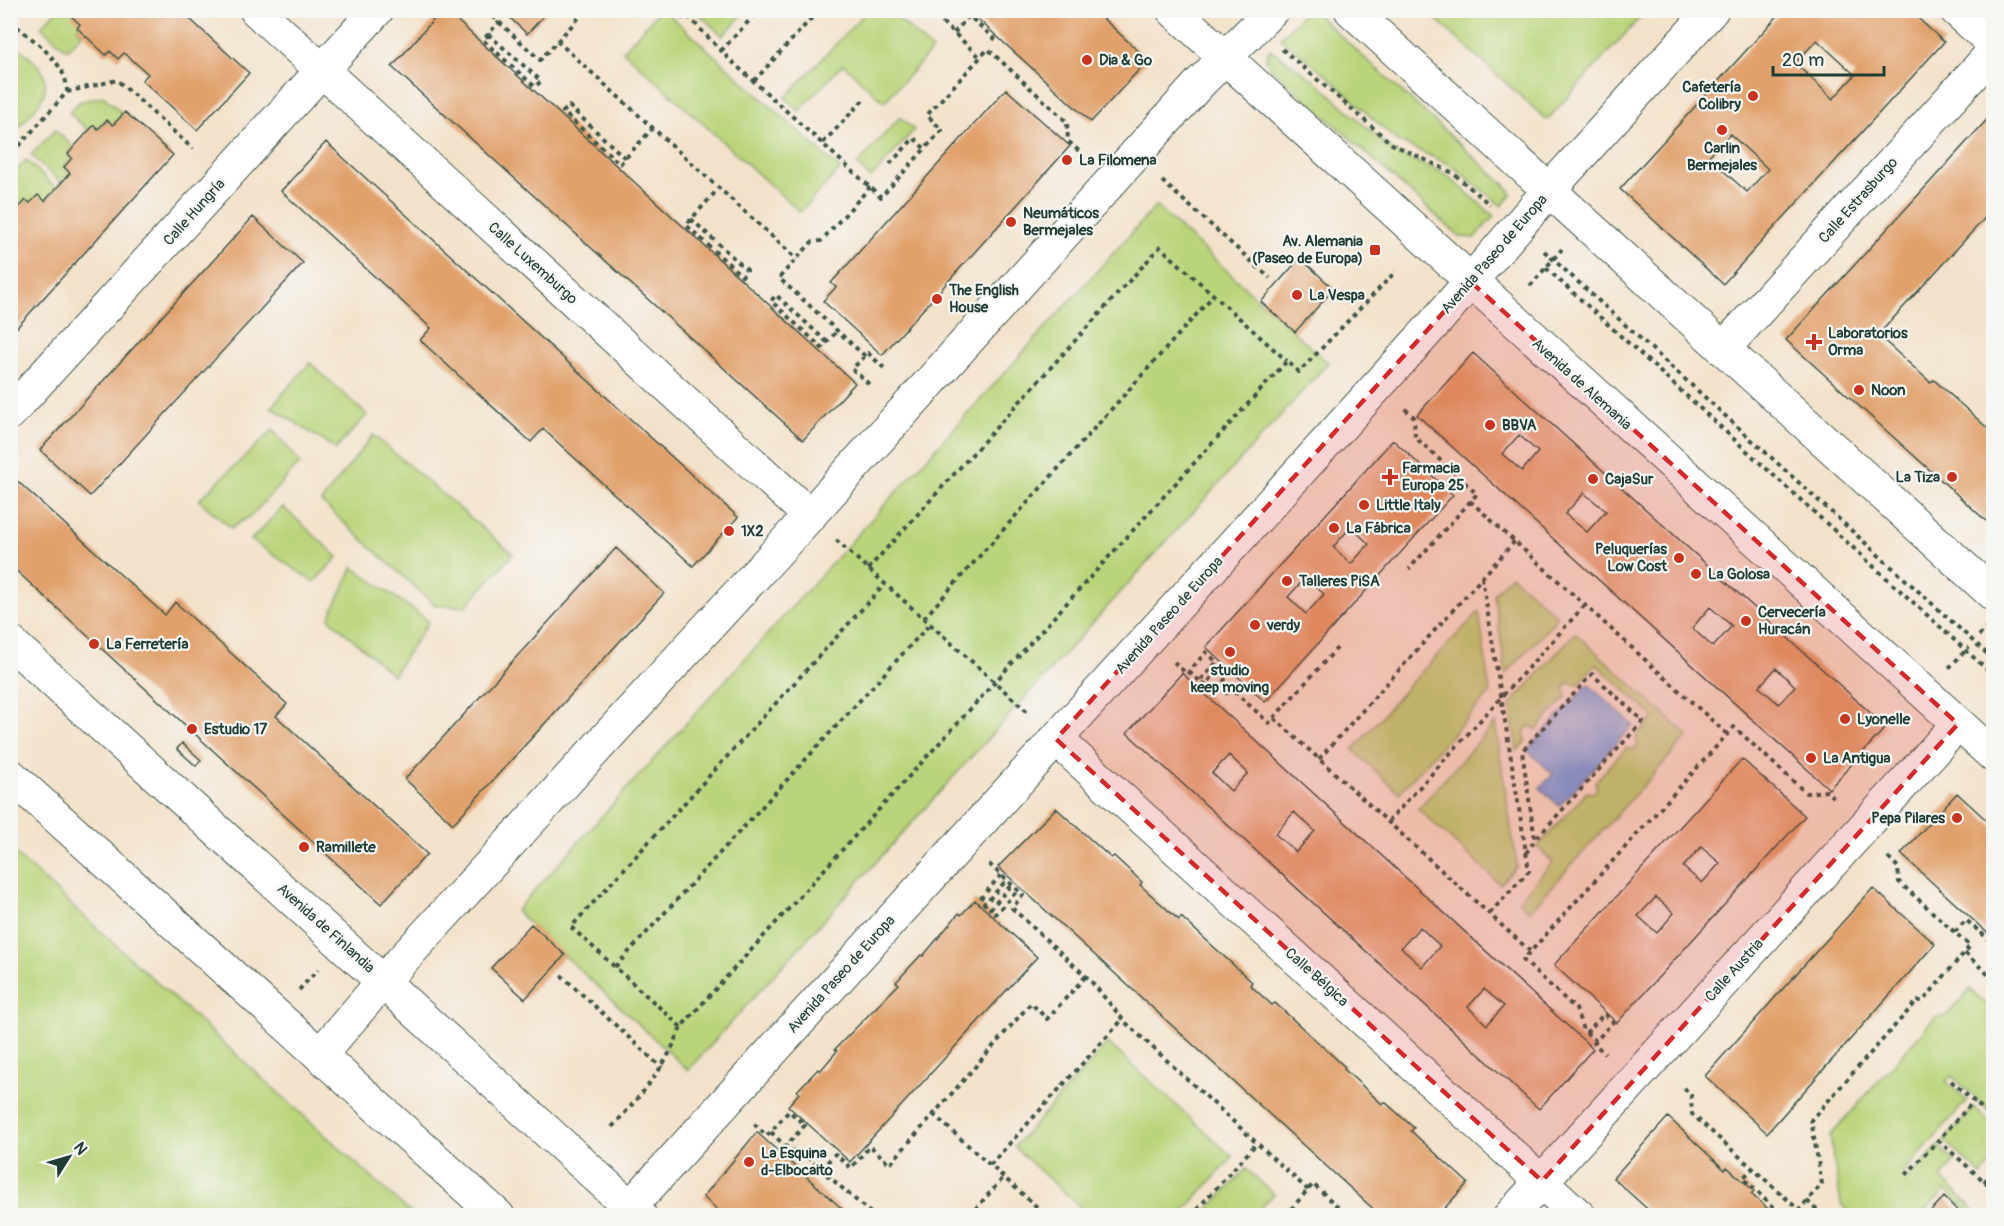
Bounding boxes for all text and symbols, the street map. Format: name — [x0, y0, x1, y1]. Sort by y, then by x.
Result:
scale bar — [1773, 39, 1884, 77]
text: 20 m — [1782, 49, 1824, 72]
place label: Dia & Go — [1099, 51, 1152, 70]
marker: Dia & Go — [1080, 53, 1094, 67]
place label: Cafetería Colibry — [1682, 78, 1742, 114]
marker: Cafetería Colibry — [1746, 89, 1760, 103]
marker: Carlin Bermejales — [1715, 123, 1729, 137]
place label: Carlin Bermejales — [1687, 139, 1757, 175]
place label: La Filomena — [1079, 151, 1156, 170]
marker: La Filomena — [1060, 153, 1074, 167]
street label: Calle Estrasburgo — [1815, 153, 1902, 247]
street label: Calle Hungría — [159, 175, 229, 250]
street label: Avenida Paseo de Europa — [1437, 191, 1552, 318]
place label: Neumáticos Bermejales — [1023, 204, 1099, 240]
marker: Neumáticos Bermejales — [1004, 215, 1018, 229]
street label: Calle Luxemburgo — [484, 218, 581, 309]
place label: Av. Alemania (Paseo de Europa) — [1252, 232, 1363, 268]
marker: Av. Alemania (Paseo de Europa) — [1368, 243, 1382, 257]
place label: The English House — [948, 281, 1019, 317]
place label: La Vespa — [1309, 286, 1365, 305]
marker: La Vespa — [1290, 288, 1304, 302]
marker: The English House — [930, 292, 944, 306]
place label: Laboratorios Orma — [1828, 324, 1908, 360]
marker: Laboratorios Orma — [1805, 333, 1823, 351]
street label: Avenida de Alemania — [1528, 334, 1636, 434]
place label: Noon — [1871, 381, 1906, 400]
marker: Noon — [1852, 383, 1866, 397]
place label: BBVA — [1502, 416, 1537, 435]
marker: BBVA — [1483, 418, 1497, 432]
place label: Farmacia Europa 25 — [1402, 459, 1464, 495]
place label: La Tiza — [1896, 468, 1940, 487]
marker: Farmacia Europa 25 — [1383, 470, 1397, 484]
place label: CajaSur — [1605, 470, 1654, 489]
marker: La Tiza — [1945, 470, 1959, 484]
marker: CajaSur — [1586, 472, 1600, 486]
place label: Little Italy — [1376, 496, 1441, 515]
marker: Little Italy — [1357, 498, 1371, 512]
place label: La Fábrica — [1346, 519, 1411, 538]
marker: La Fábrica — [1327, 521, 1341, 535]
place label: 1X2 — [741, 522, 764, 541]
marker: 1X2 — [722, 524, 736, 538]
place label: Peluquerías Low Cost — [1595, 540, 1668, 576]
marker: Peluquerías Low Cost — [1672, 551, 1686, 565]
street label: Avenida Paseo de Europa — [1111, 552, 1227, 678]
place label: La Golosa — [1708, 565, 1770, 584]
marker: La Golosa — [1689, 567, 1703, 581]
place label: Talleres PiSA — [1298, 572, 1380, 591]
marker: Talleres PiSA — [1280, 574, 1294, 588]
place label: Cervecería Huracán — [1758, 603, 1826, 639]
marker: Cervecería Huracán — [1739, 614, 1753, 628]
place label: verdy — [1266, 616, 1301, 635]
marker: verdy — [1248, 618, 1262, 632]
place label: La Ferretería — [106, 635, 188, 654]
marker: La Ferretería — [87, 637, 101, 651]
marker: studio keep moving — [1223, 645, 1237, 659]
place label: studio keep moving — [1190, 661, 1269, 697]
place label: Lyonelle — [1857, 710, 1911, 729]
marker: Lyonelle — [1838, 712, 1852, 726]
place label: Estudio 17 — [204, 720, 267, 739]
marker: Estudio 17 — [185, 722, 199, 736]
place label: La Antigua — [1823, 749, 1891, 768]
marker: La Antigua — [1804, 751, 1818, 765]
place label: Pepa Pilares — [1871, 809, 1945, 828]
marker: Pepa Pilares — [1950, 811, 1964, 825]
place label: Ramillete — [316, 838, 376, 857]
marker: Ramillete — [297, 840, 311, 854]
street label: Avenida de Finlandia — [273, 879, 379, 977]
street label: Avenida Paseo de Europa — [783, 911, 899, 1037]
street label: Calle Austria — [1701, 935, 1768, 1006]
street label: Calle Bélgica — [1281, 944, 1352, 1011]
north arrow — [39, 1127, 99, 1187]
text: N — [69, 1138, 92, 1159]
place label: La Esquina d-Elbocaito — [761, 1144, 833, 1180]
marker: La Esquina d-Elbocaito — [742, 1155, 756, 1169]

